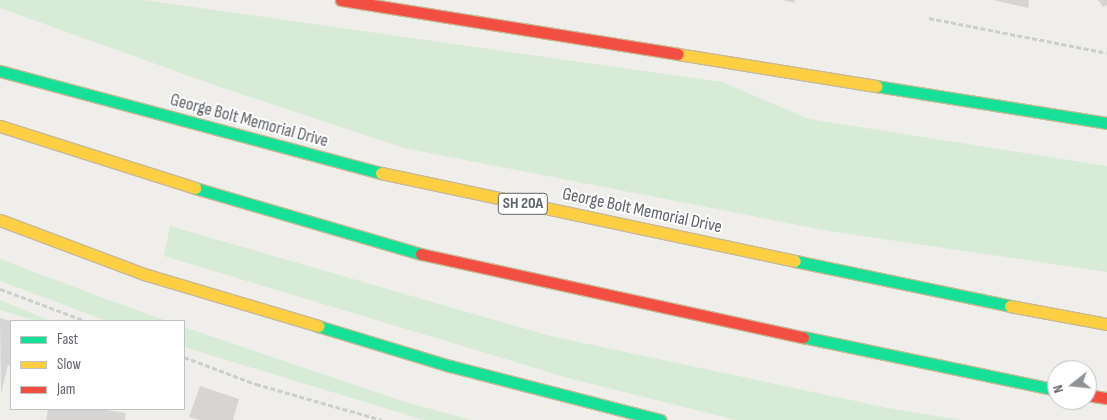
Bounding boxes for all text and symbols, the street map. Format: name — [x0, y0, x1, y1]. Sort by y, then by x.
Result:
street label: George Bolt Memorial Drive — [168, 89, 330, 153]
street label: George Bolt Memorial Drive — [560, 184, 724, 238]
road number: SH 20A — [497, 190, 549, 218]
legend — [10, 320, 185, 410]
text: Fast — [57, 330, 78, 349]
text: Slow — [57, 355, 81, 374]
north arrow — [1047, 360, 1097, 410]
text: Jam — [57, 380, 75, 399]
text: N — [1049, 383, 1067, 395]

